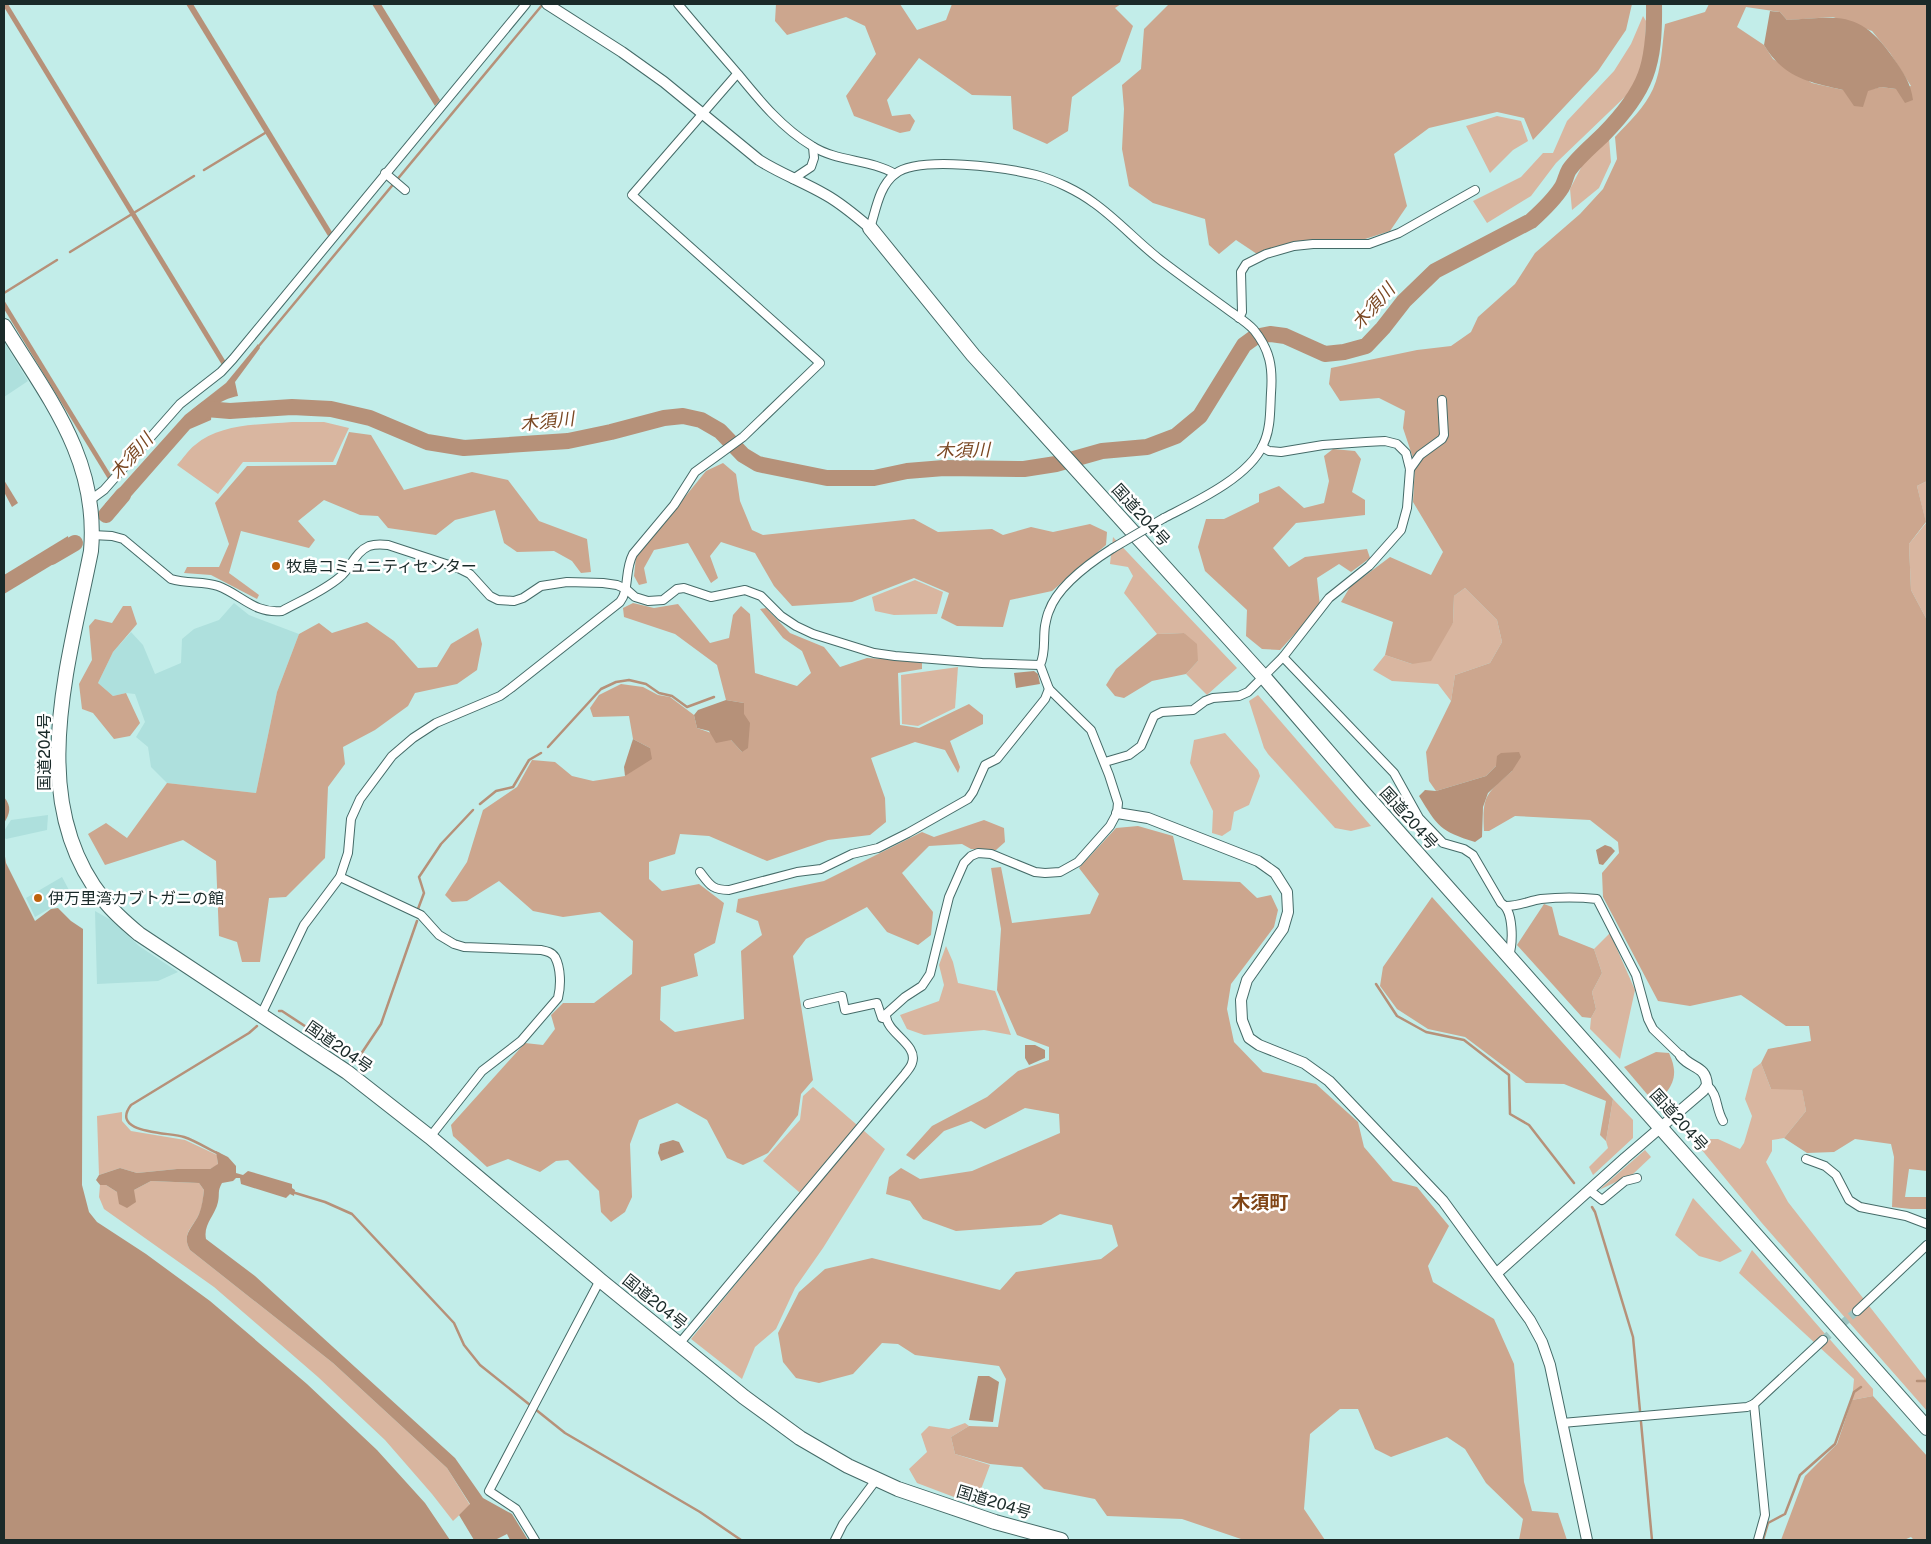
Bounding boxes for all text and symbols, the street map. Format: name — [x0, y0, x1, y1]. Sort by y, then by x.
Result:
water label: 木須川 — [1347, 277, 1400, 333]
water label: 木須川 — [519, 408, 577, 434]
water label: 木須川 — [105, 427, 158, 483]
water label: 木須川 — [936, 439, 992, 461]
street label: 国道204号 — [1108, 480, 1174, 550]
place label: 牧島コミュニティセンター — [286, 557, 477, 576]
marker: 牧島コミュニティセンター — [270, 560, 282, 572]
street label: 国道204号 — [35, 713, 54, 791]
street label: 国道204号 — [1376, 783, 1442, 853]
place label: 伊万里湾カブトガニの館 — [48, 889, 224, 908]
marker: 伊万里湾カブトガニの館 — [32, 892, 44, 904]
street label: 国道204号 — [302, 1017, 376, 1077]
street label: 国道204号 — [1646, 1085, 1712, 1155]
district label: 木須町 — [1231, 1191, 1289, 1213]
street label: 国道204号 — [619, 1270, 691, 1334]
street label: 国道204号 — [954, 1482, 1034, 1522]

